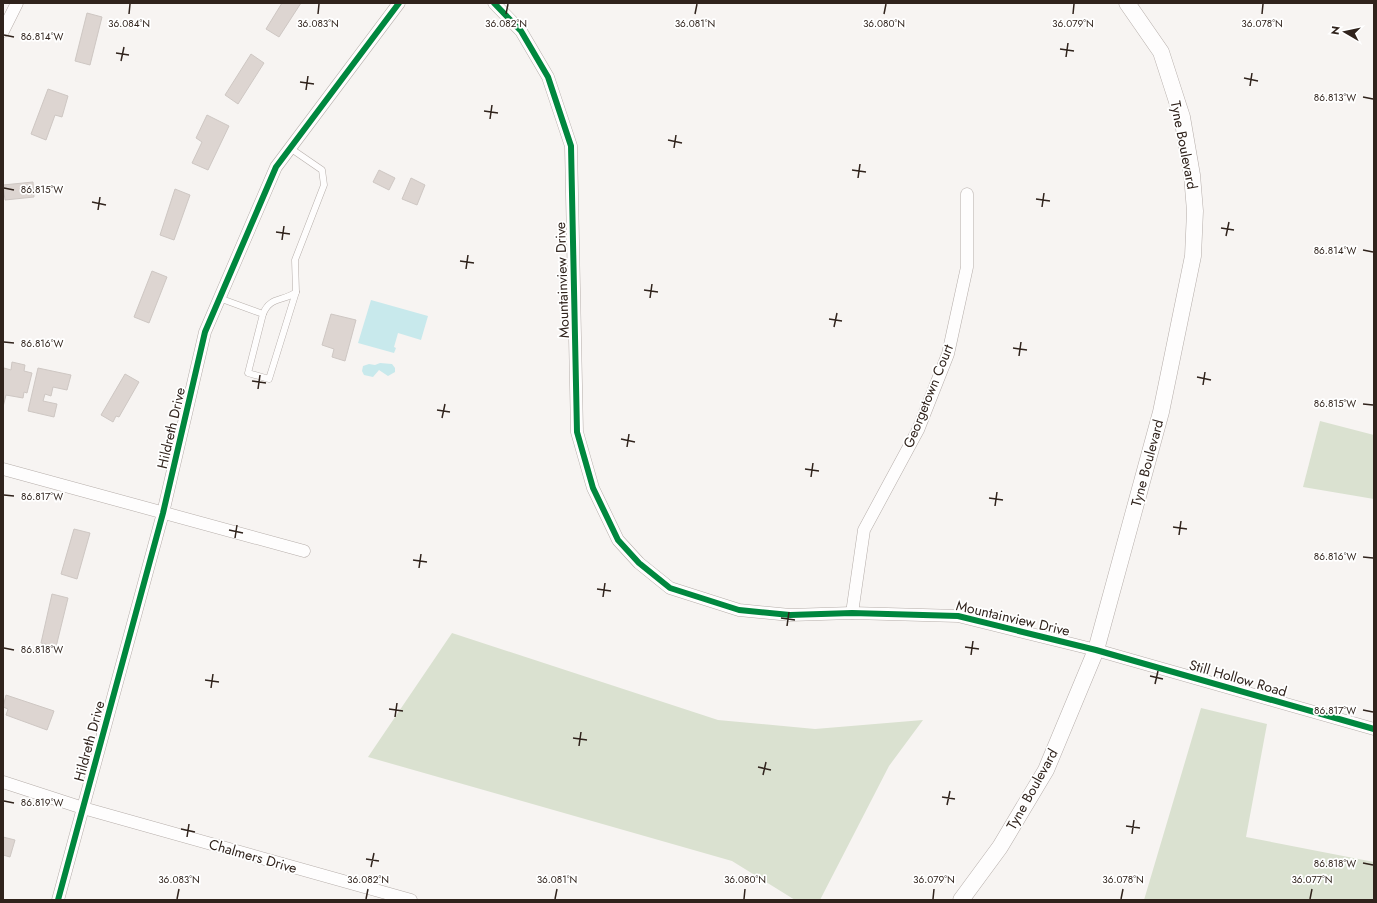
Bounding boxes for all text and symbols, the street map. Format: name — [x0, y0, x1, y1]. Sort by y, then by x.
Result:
north arrow — [1325, 12, 1365, 52]
text: 36.084°N — [108, 16, 150, 31]
text: 36.083°N — [297, 16, 339, 31]
text: 36.082°N — [485, 16, 527, 31]
text: 36.081°N — [675, 16, 715, 31]
text: 36.080°N — [863, 16, 905, 31]
text: 36.079°N — [1052, 16, 1094, 31]
text: 36.078°N — [1241, 16, 1283, 31]
text: N — [1327, 25, 1344, 36]
text: 86.814°W — [21, 29, 63, 44]
text: 86.813°W — [1314, 90, 1356, 105]
street label: Tyne Boulevard — [1166, 99, 1202, 191]
text: 86.815°W — [21, 182, 63, 197]
street label: Mountainview Drive — [550, 222, 574, 338]
text: 86.814°W — [1314, 243, 1356, 258]
text: 86.816°W — [21, 336, 63, 351]
street label: Georgetown Court — [898, 341, 958, 451]
street label: Hildreth Drive — [152, 385, 190, 471]
text: 86.815°W — [1314, 396, 1356, 411]
street label: Tyne Boulevard — [1126, 417, 1168, 509]
text: 86.817°W — [21, 489, 63, 504]
text: 86.816°W — [1314, 549, 1356, 564]
street label: Mountainview Drive — [954, 595, 1072, 641]
text: 86.818°W — [21, 642, 63, 657]
street label: Still Hollow Road — [1187, 654, 1289, 702]
street label: Hildreth Drive — [69, 698, 109, 784]
text: 86.817°W — [1314, 703, 1356, 718]
street label: Tyne Boulevard — [1002, 745, 1062, 833]
text: 86.819°W — [21, 795, 63, 810]
street label: Chalmers Drive — [207, 834, 299, 878]
text: 86.818°W — [1314, 856, 1356, 871]
text: 36.083°N — [158, 872, 200, 887]
text: 36.082°N — [347, 872, 389, 887]
text: 36.081°N — [537, 872, 577, 887]
text: 36.080°N — [724, 872, 766, 887]
text: 36.079°N — [913, 872, 955, 887]
text: 36.078°N — [1102, 872, 1144, 887]
text: 36.077°N — [1291, 872, 1333, 887]

